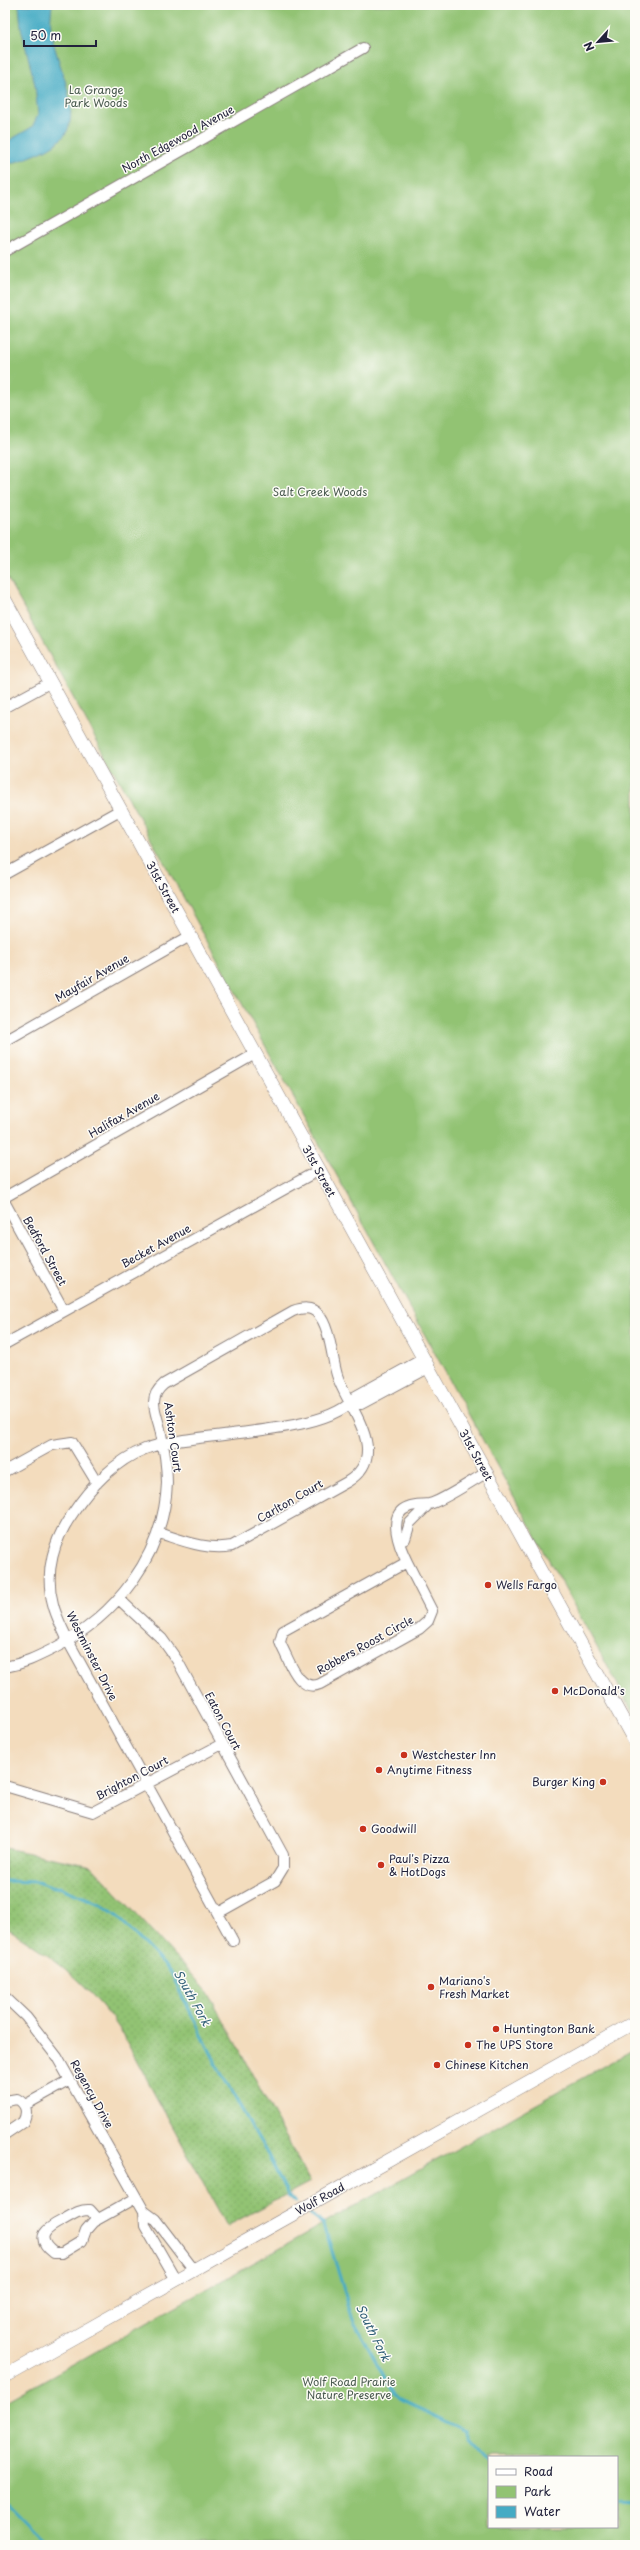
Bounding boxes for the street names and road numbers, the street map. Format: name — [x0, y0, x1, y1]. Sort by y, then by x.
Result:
street label: North Edgewood Avenue — [119, 101, 237, 177]
street label: 31st Street — [142, 858, 185, 916]
street label: Mayfair Avenue — [51, 949, 132, 1006]
street label: Halifax Avenue — [85, 1087, 162, 1142]
street label: 31st Street — [298, 1142, 341, 1200]
street label: Bedford Street — [19, 1213, 72, 1289]
street label: Becket Avenue — [118, 1219, 194, 1272]
street label: Ashton Court — [160, 1401, 187, 1474]
street label: 31st Street — [455, 1426, 498, 1484]
street label: Carlton Court — [253, 1474, 326, 1526]
street label: Westminster Drive — [63, 1608, 122, 1703]
street label: Robbers Roost Circle — [313, 1611, 417, 1678]
street label: Eaton Court — [201, 1689, 246, 1753]
street label: Brighton Court — [92, 1751, 172, 1804]
street label: Regency Drive — [67, 2056, 118, 2131]
street label: Wolf Road — [292, 2178, 348, 2219]

